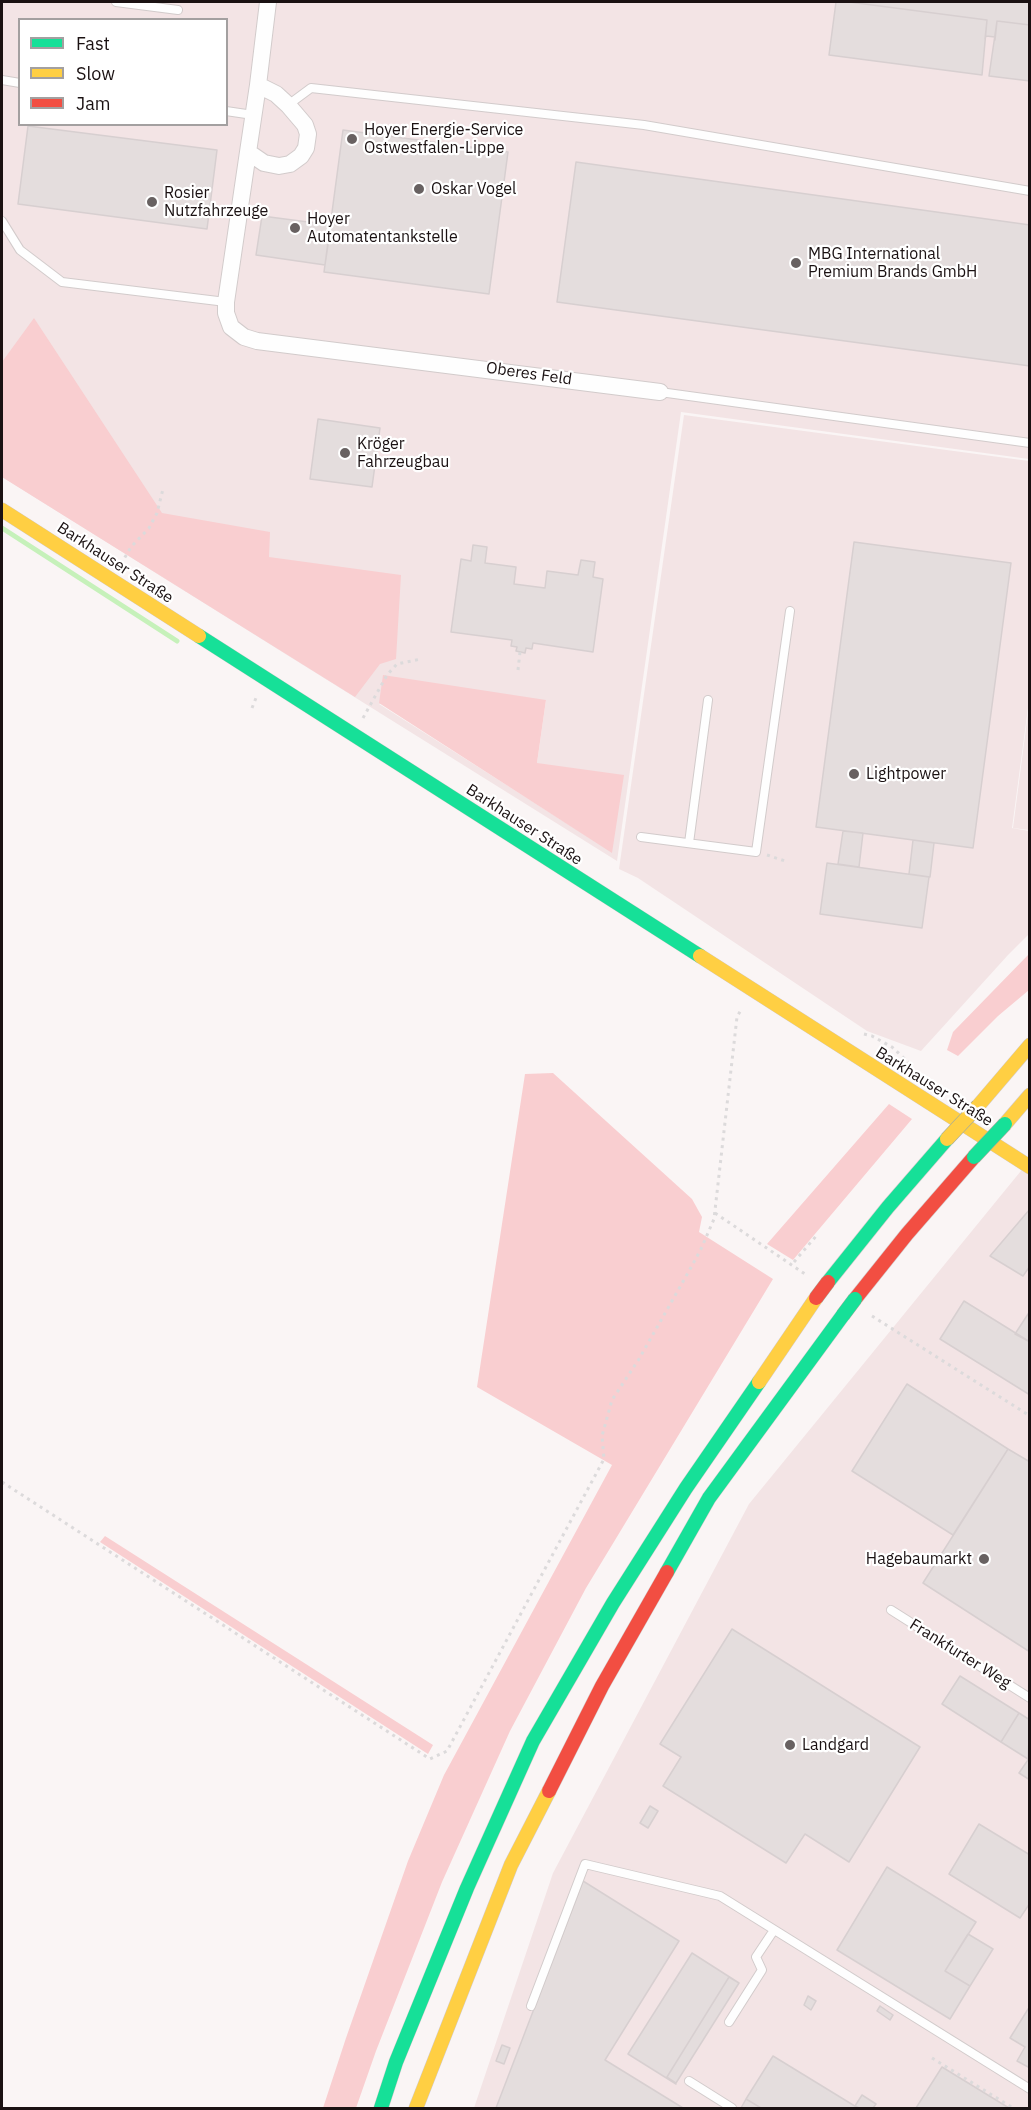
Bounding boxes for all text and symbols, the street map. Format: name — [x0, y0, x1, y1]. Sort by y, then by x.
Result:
legend — [18, 18, 228, 126]
text: Fast — [76, 32, 110, 55]
text: Slow — [76, 62, 115, 85]
text: Jam — [76, 92, 111, 115]
place label: Hoyer Energie-Service Ostwestfalen-Lippe — [364, 120, 523, 158]
marker: Hoyer Energie-Service Ostwestfalen-Lippe — [345, 132, 359, 146]
place label: Oskar Vogel — [431, 179, 516, 199]
marker: Oskar Vogel — [412, 182, 426, 196]
place label: Rosier Nutzfahrzeuge — [164, 183, 268, 221]
marker: Rosier Nutzfahrzeuge — [145, 195, 159, 209]
place label: Hoyer Automatentankstelle — [307, 209, 458, 247]
marker: Hoyer Automatentankstelle — [288, 221, 302, 235]
place label: MBG International Premium Brands GmbH — [808, 244, 977, 282]
marker: MBG International Premium Brands GmbH — [789, 256, 803, 270]
street label: Oberes Feld — [485, 358, 573, 390]
place label: Kröger Fahrzeugbau — [357, 434, 449, 472]
marker: Kröger Fahrzeugbau — [338, 446, 352, 460]
street label: Barkhauser Straße — [53, 518, 177, 608]
place label: Lightpower — [866, 764, 946, 784]
marker: Lightpower — [847, 767, 861, 781]
street label: Barkhauser Straße — [462, 780, 586, 870]
street label: Barkhauser Straße — [872, 1043, 996, 1131]
place label: Hagebaumarkt — [866, 1549, 972, 1569]
marker: Hagebaumarkt — [977, 1552, 991, 1566]
street label: Frankfurter Weg — [906, 1615, 1014, 1693]
place label: Landgard — [802, 1735, 869, 1755]
marker: Landgard — [783, 1738, 797, 1752]

